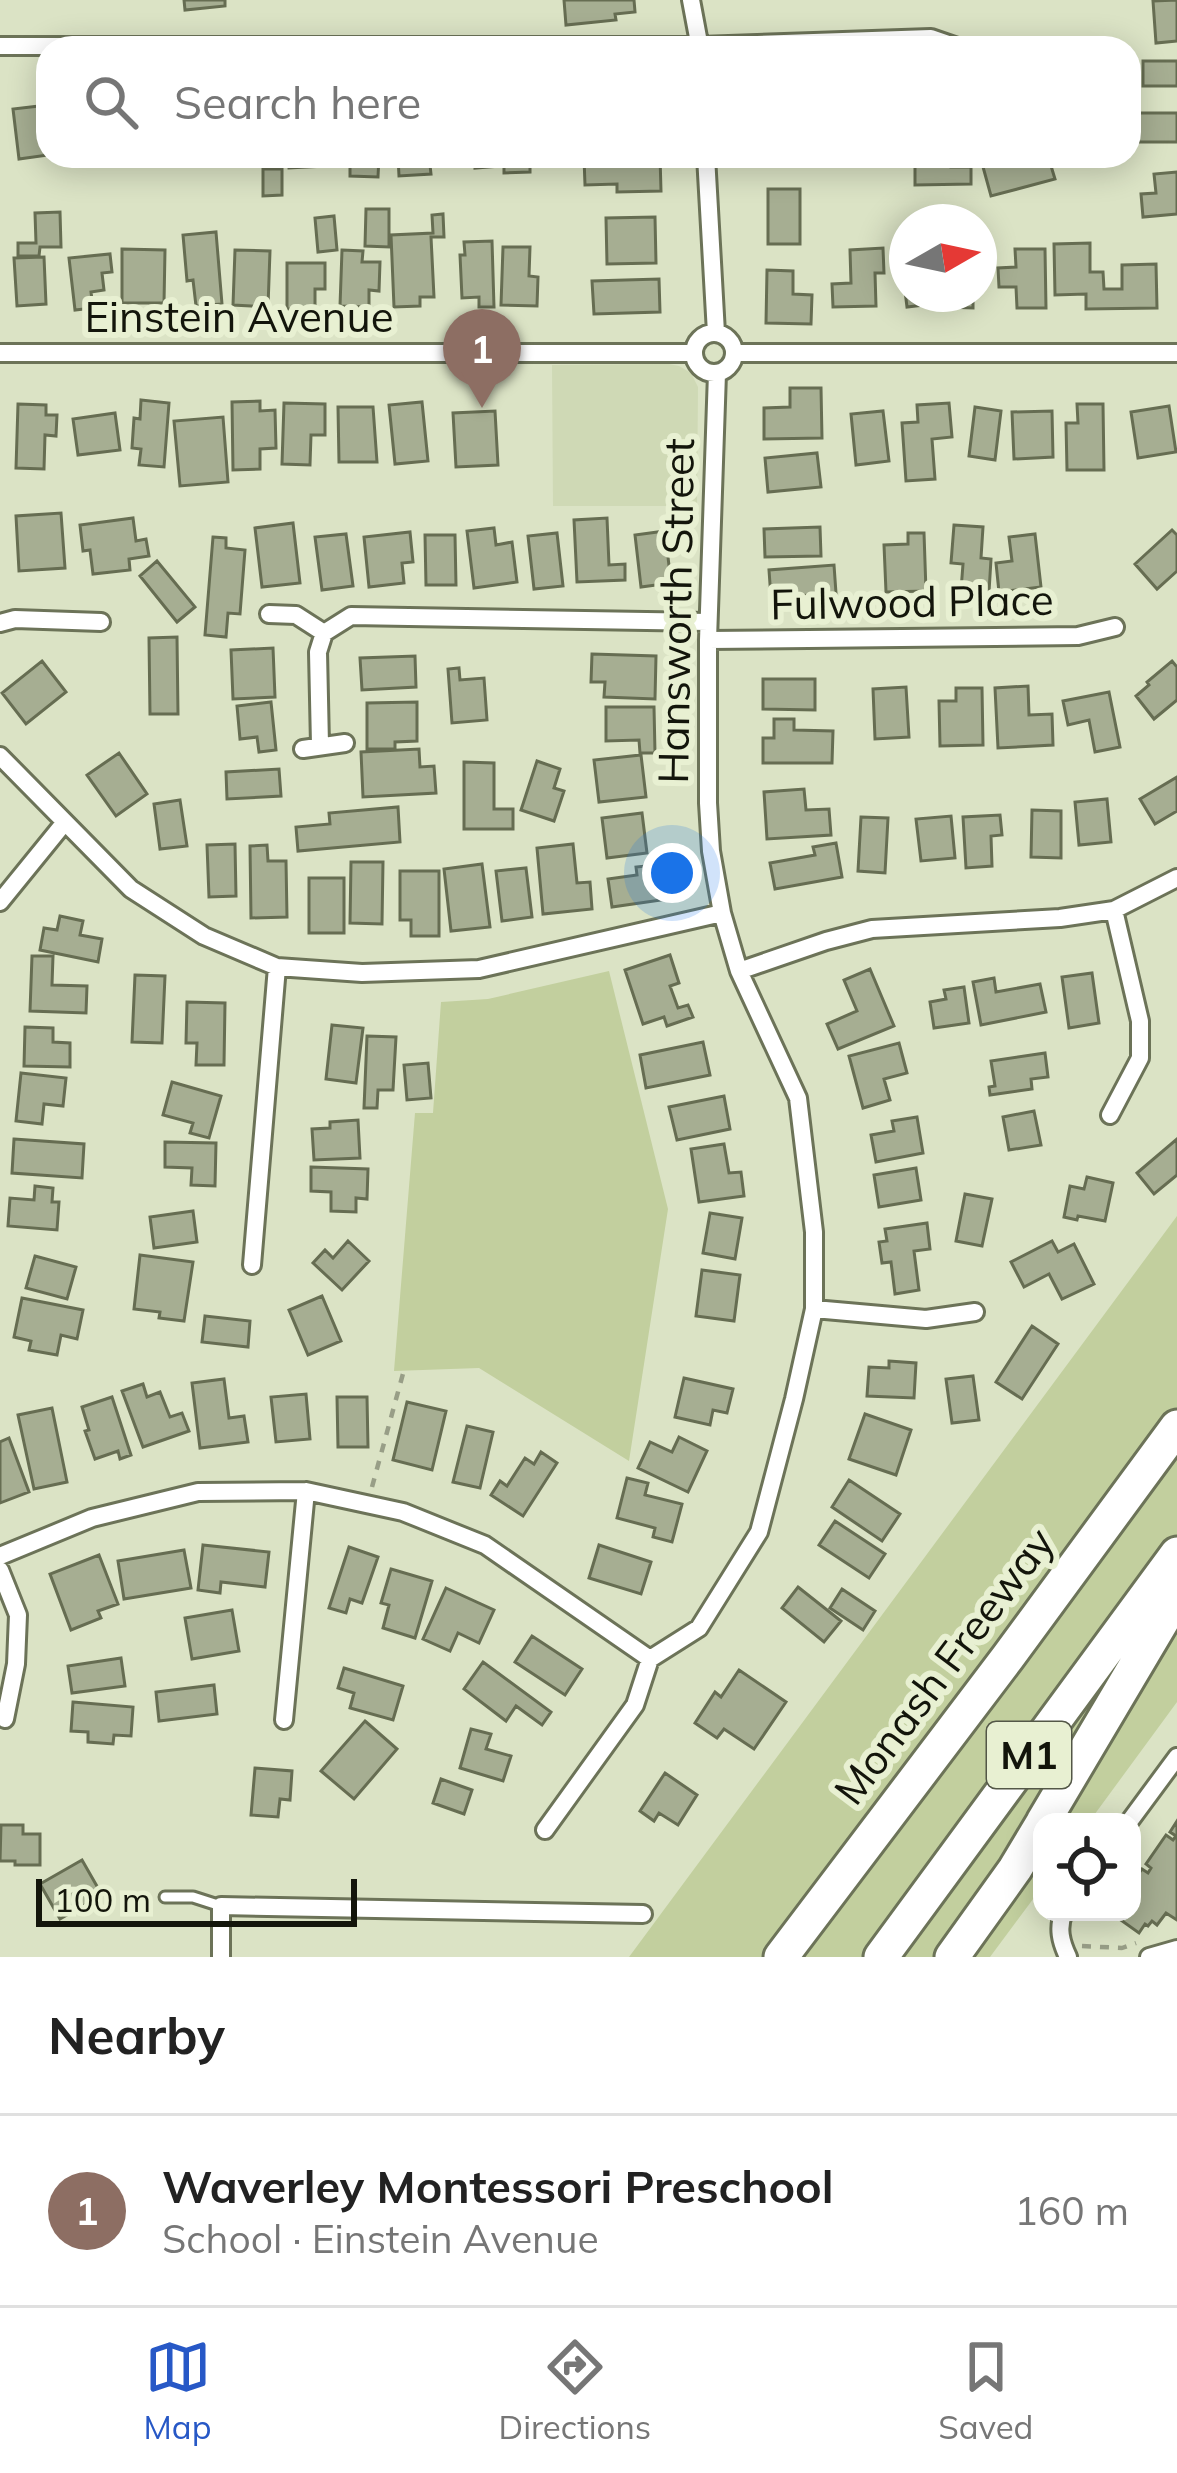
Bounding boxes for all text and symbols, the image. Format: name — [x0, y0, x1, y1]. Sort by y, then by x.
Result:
search box — [36, 36, 1141, 168]
icon: search — [78, 69, 144, 135]
text: Search here — [174, 74, 421, 130]
north arrow — [889, 204, 997, 312]
street label: Einstein Avenue — [84, 290, 394, 343]
pin: 1 — [443, 309, 521, 408]
street label: Hansworth Street — [646, 438, 705, 784]
street label: Fulwood Place — [770, 573, 1054, 630]
your location — [642, 843, 702, 903]
street label: Monash Freeway — [822, 1517, 1065, 1815]
road number: M1 — [987, 1722, 1071, 1788]
map controls — [1033, 1813, 1141, 1921]
button: locate — [1033, 1813, 1141, 1921]
scale bar — [36, 1873, 357, 1926]
text: 100 m — [54, 1879, 151, 1920]
text: Nearby — [48, 2003, 225, 2067]
text: Waverley Montessori Preschool — [162, 2158, 833, 2214]
text: 1 — [75, 2186, 99, 2235]
text: 160 m — [1014, 2186, 1129, 2235]
text: School · Einstein Avenue — [162, 2214, 599, 2263]
tab: Map — [144, 2334, 211, 2447]
tab: Directions — [499, 2334, 651, 2447]
tab: Saved — [938, 2334, 1033, 2447]

